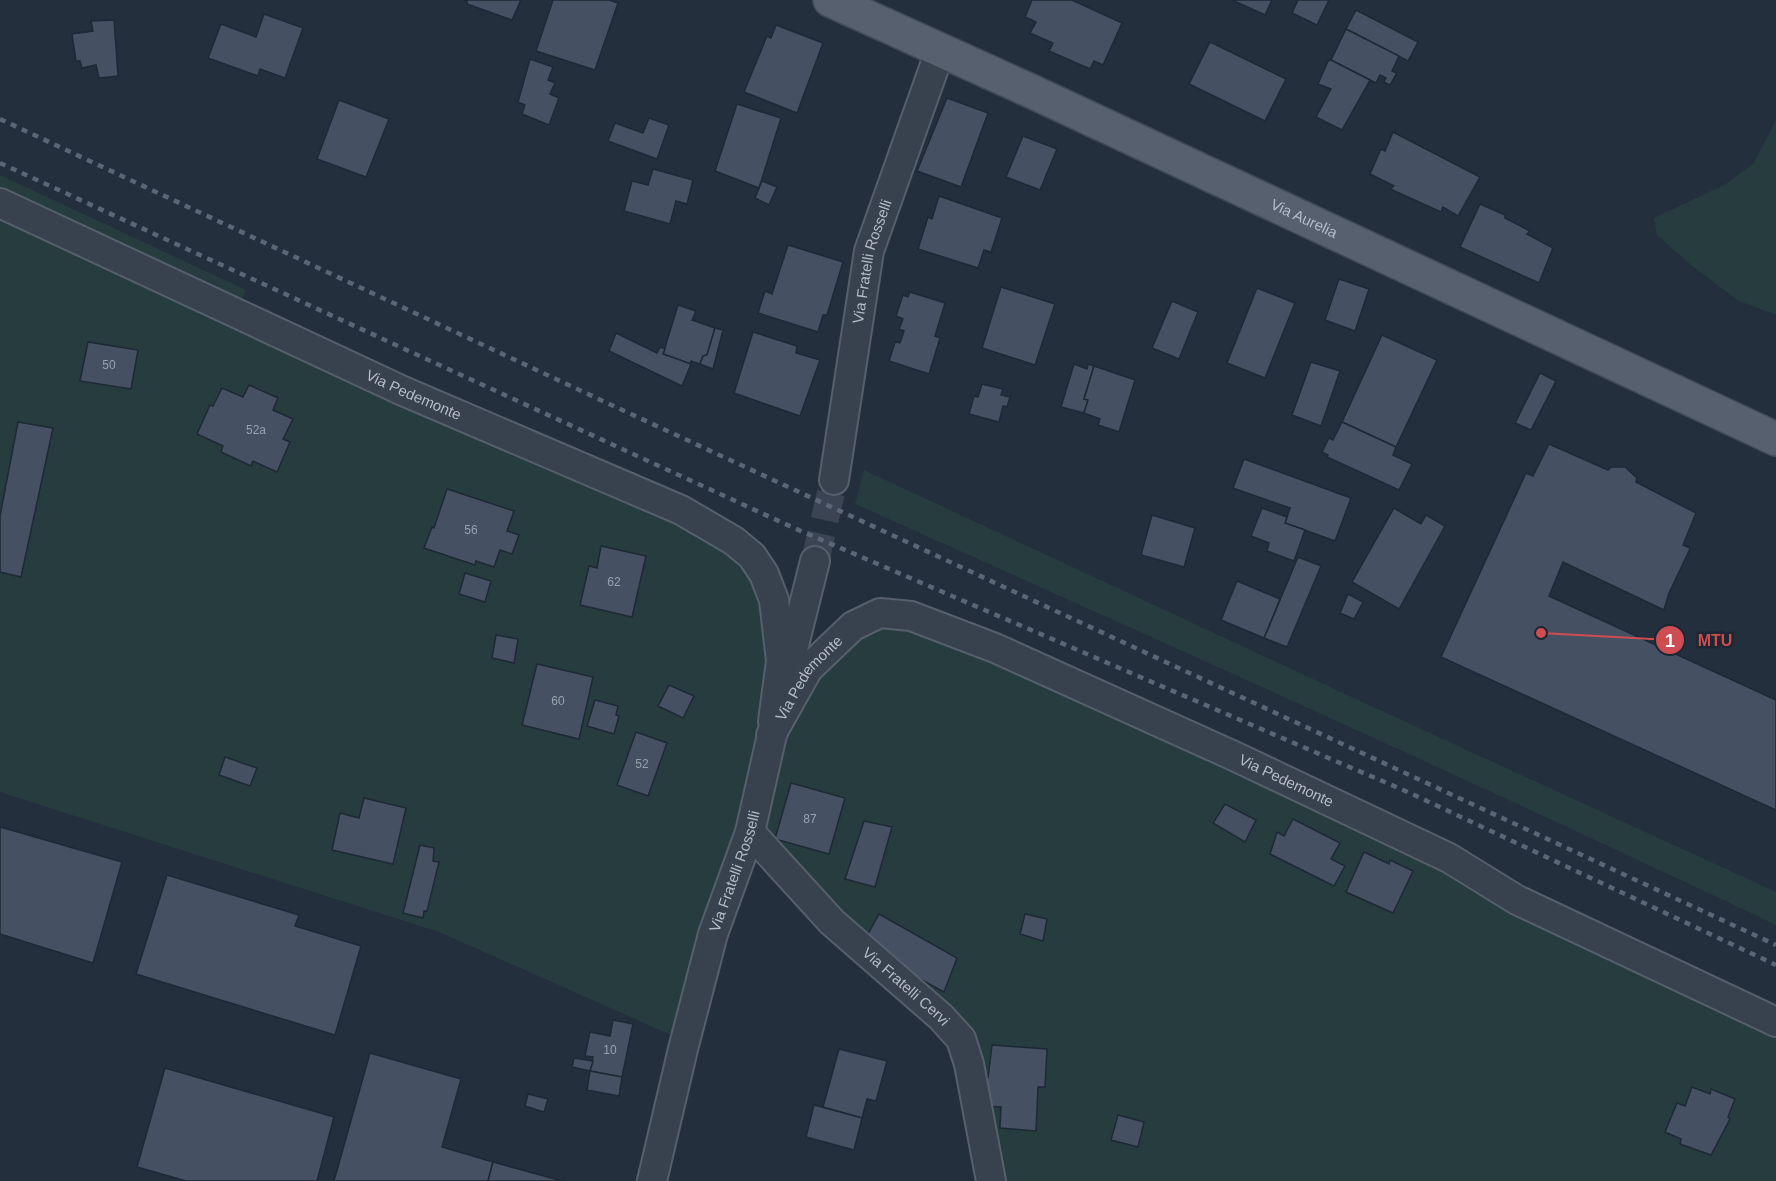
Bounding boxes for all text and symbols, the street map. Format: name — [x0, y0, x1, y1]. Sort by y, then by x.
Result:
street label: Via Aurelia — [1268, 195, 1341, 241]
street label: Via Fratelli Rosselli — [849, 197, 895, 325]
house number: 50 — [102, 358, 116, 372]
street label: Via Pedemonte — [363, 366, 464, 423]
house number: 52a — [246, 423, 266, 437]
house number: 56 — [464, 523, 478, 537]
house number: 62 — [607, 575, 621, 589]
callout: MTU — [1655, 623, 1744, 657]
text: 1 — [1665, 631, 1675, 651]
street label: Via Pedemonte — [772, 632, 846, 723]
text: MTU — [1698, 632, 1732, 649]
house number: 60 — [551, 694, 565, 708]
street label: Via Pedemonte — [1237, 751, 1336, 810]
house number: 52 — [635, 757, 649, 771]
street label: Via Fratelli Rosselli — [706, 809, 763, 934]
house number: 87 — [803, 812, 817, 826]
street label: Via Fratelli Cervi — [859, 944, 953, 1029]
house number: 10 — [603, 1043, 617, 1057]

